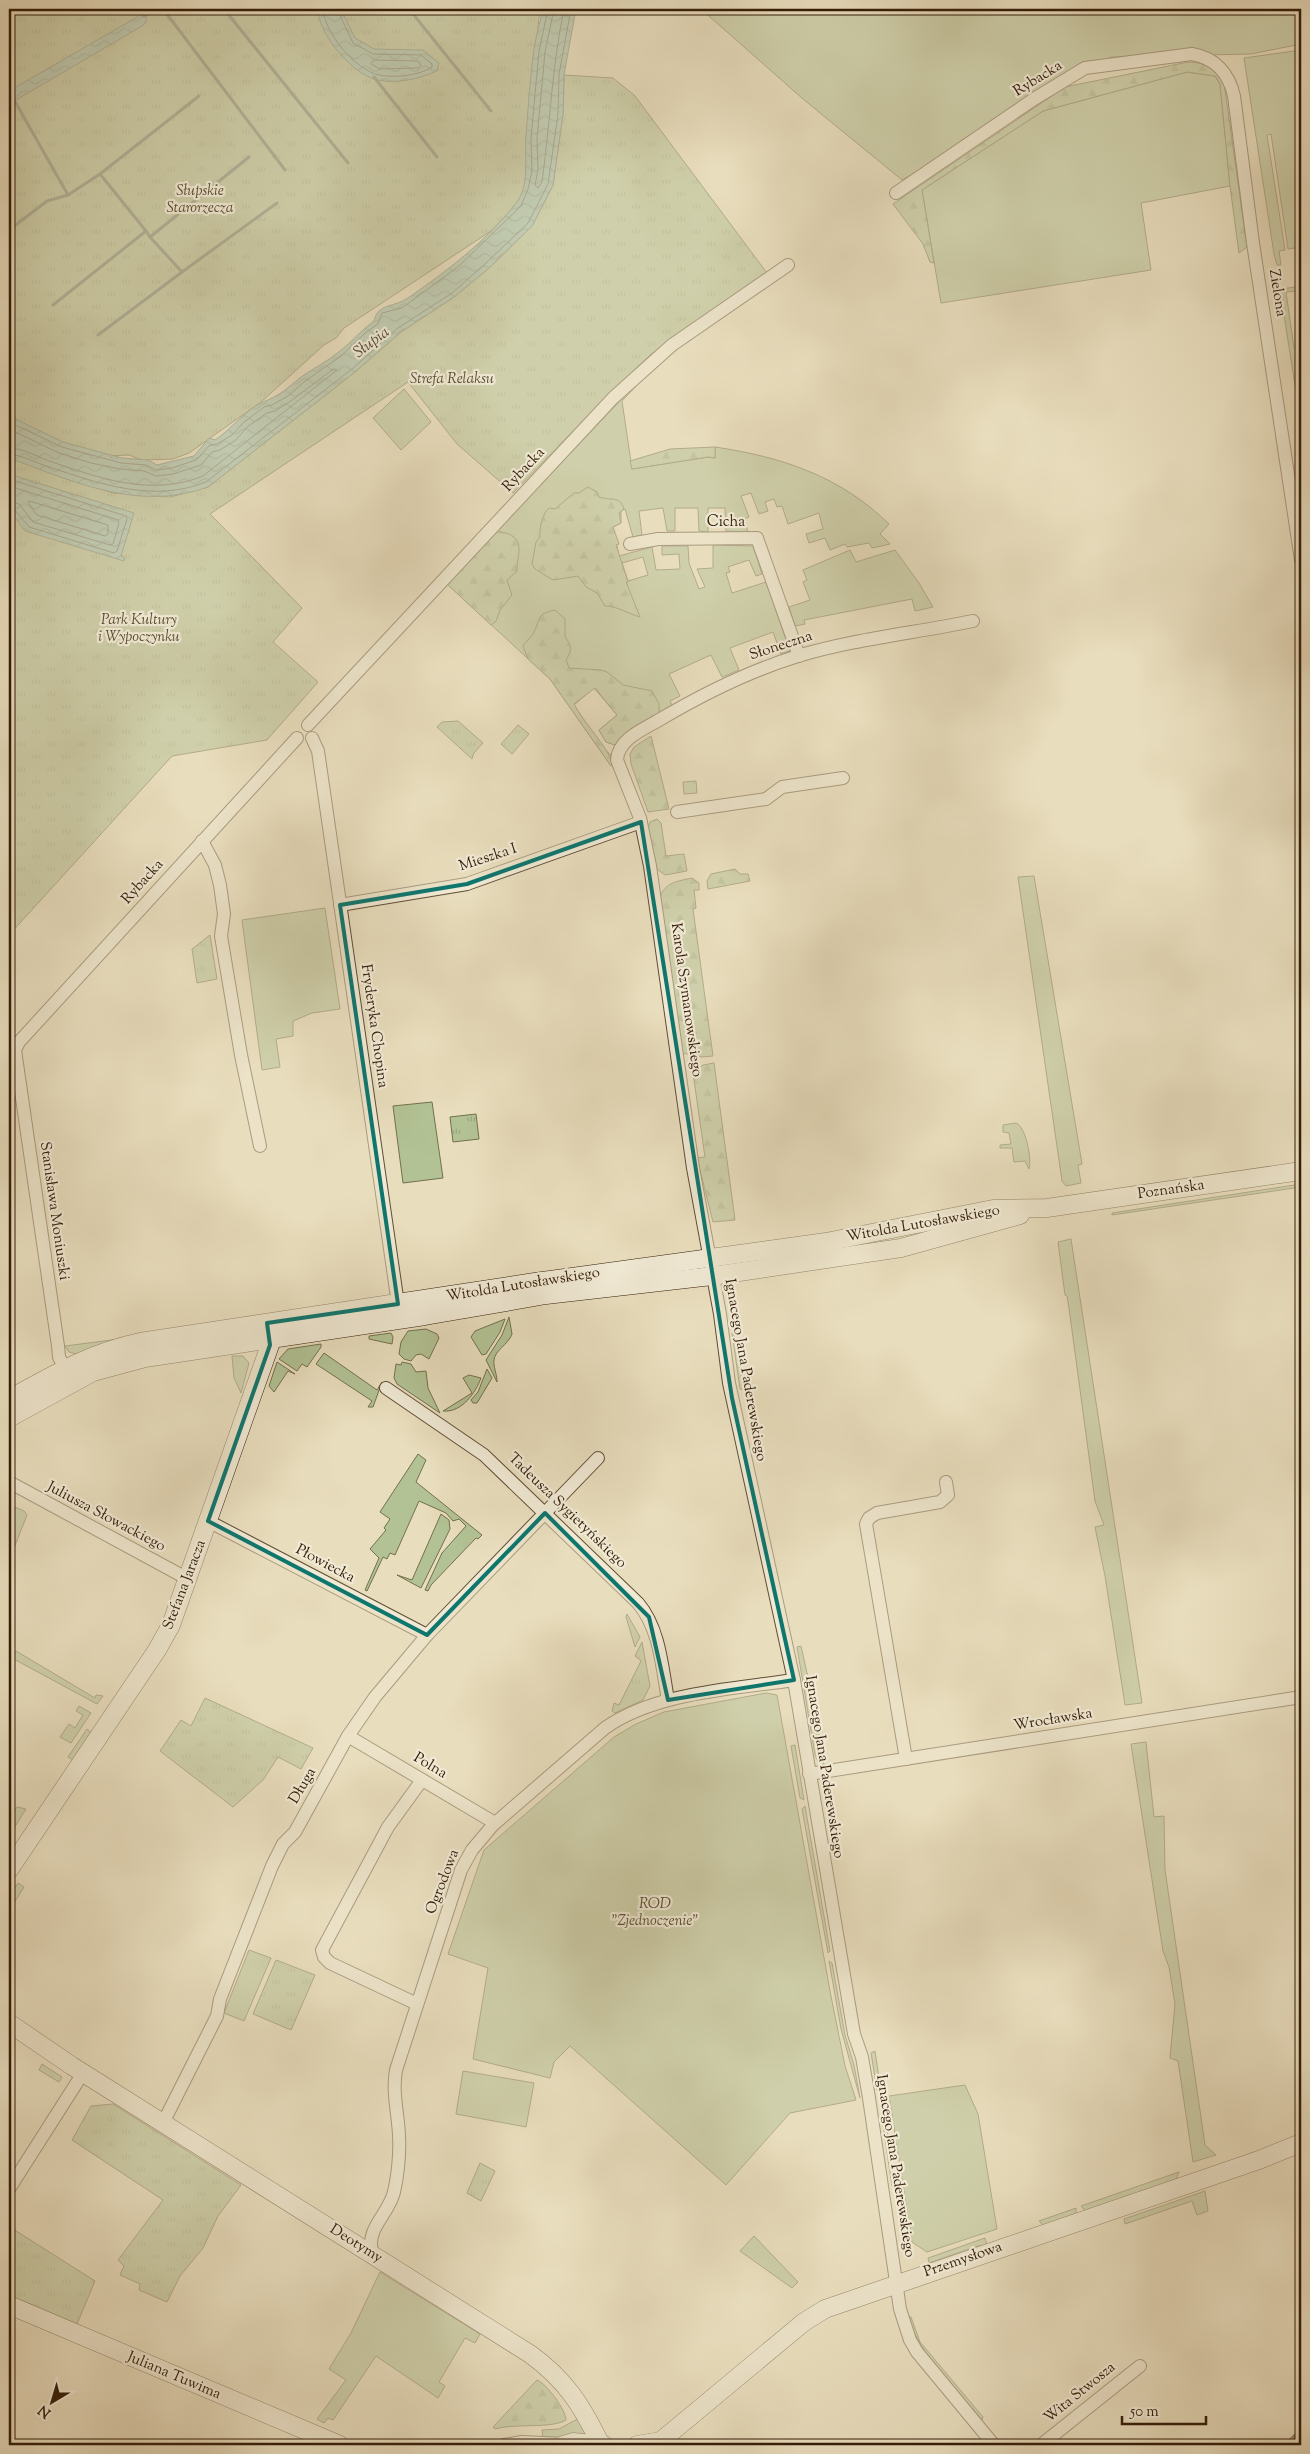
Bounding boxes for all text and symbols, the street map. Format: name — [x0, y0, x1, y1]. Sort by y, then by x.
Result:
street label: Rybacka — [1010, 56, 1067, 102]
park label: Słupskie Starorzecza — [167, 181, 234, 219]
street label: Zielona — [1263, 268, 1291, 318]
water label: Słupia — [349, 322, 395, 364]
park label: Strefa Relaksu — [410, 369, 494, 390]
street label: Rybacka — [498, 443, 550, 497]
street label: Cicha — [707, 512, 745, 533]
park label: Park Kultury i Wypoczynku — [98, 610, 180, 648]
street label: Słoneczna — [747, 626, 815, 666]
street label: Mieszka I — [456, 839, 520, 877]
street label: Rybacka — [117, 855, 169, 909]
street label: Karola Szymanowskiego — [665, 922, 707, 1078]
street label: Fryderyka Chopina — [355, 963, 393, 1089]
street label: Stanisława Moniuszki — [34, 1140, 74, 1282]
street label: Poznańska — [1136, 1175, 1206, 1205]
street label: Witolda Lutosławskiego — [845, 1200, 1001, 1248]
street label: Witolda Lutosławskiego — [445, 1262, 601, 1308]
street label: Ignacego Jana Paderewskiego — [719, 1277, 771, 1463]
street label: Tadeusza Sygietyńskiego — [503, 1448, 631, 1574]
street label: Juliusza Słowackiego — [42, 1476, 169, 1557]
street label: Stefana Jaracza — [158, 1537, 212, 1633]
street label: Płowiecka — [292, 1540, 358, 1588]
street label: Ignacego Jana Paderewskiego — [799, 1674, 849, 1860]
street label: Wrocławska — [1012, 1703, 1094, 1737]
street label: Polna — [409, 1748, 451, 1784]
street label: Długa — [284, 1764, 322, 1808]
street label: Ogrodowa — [421, 1846, 465, 1918]
park label: ROD "Zjednoczenie" — [612, 1894, 698, 1932]
street label: Ignacego Jana Paderewskiego — [870, 2073, 920, 2259]
street label: Deotymy — [325, 2219, 387, 2269]
street label: Przemysłowa — [921, 2237, 1005, 2283]
street label: Juliana Tuwima — [123, 2346, 224, 2405]
street label: Wita Stwosza — [1040, 2357, 1120, 2428]
north arrow — [28, 2376, 78, 2426]
scale bar — [1122, 2394, 1206, 2426]
text: N — [35, 2399, 56, 2422]
text: 50 m — [1129, 2402, 1159, 2423]

